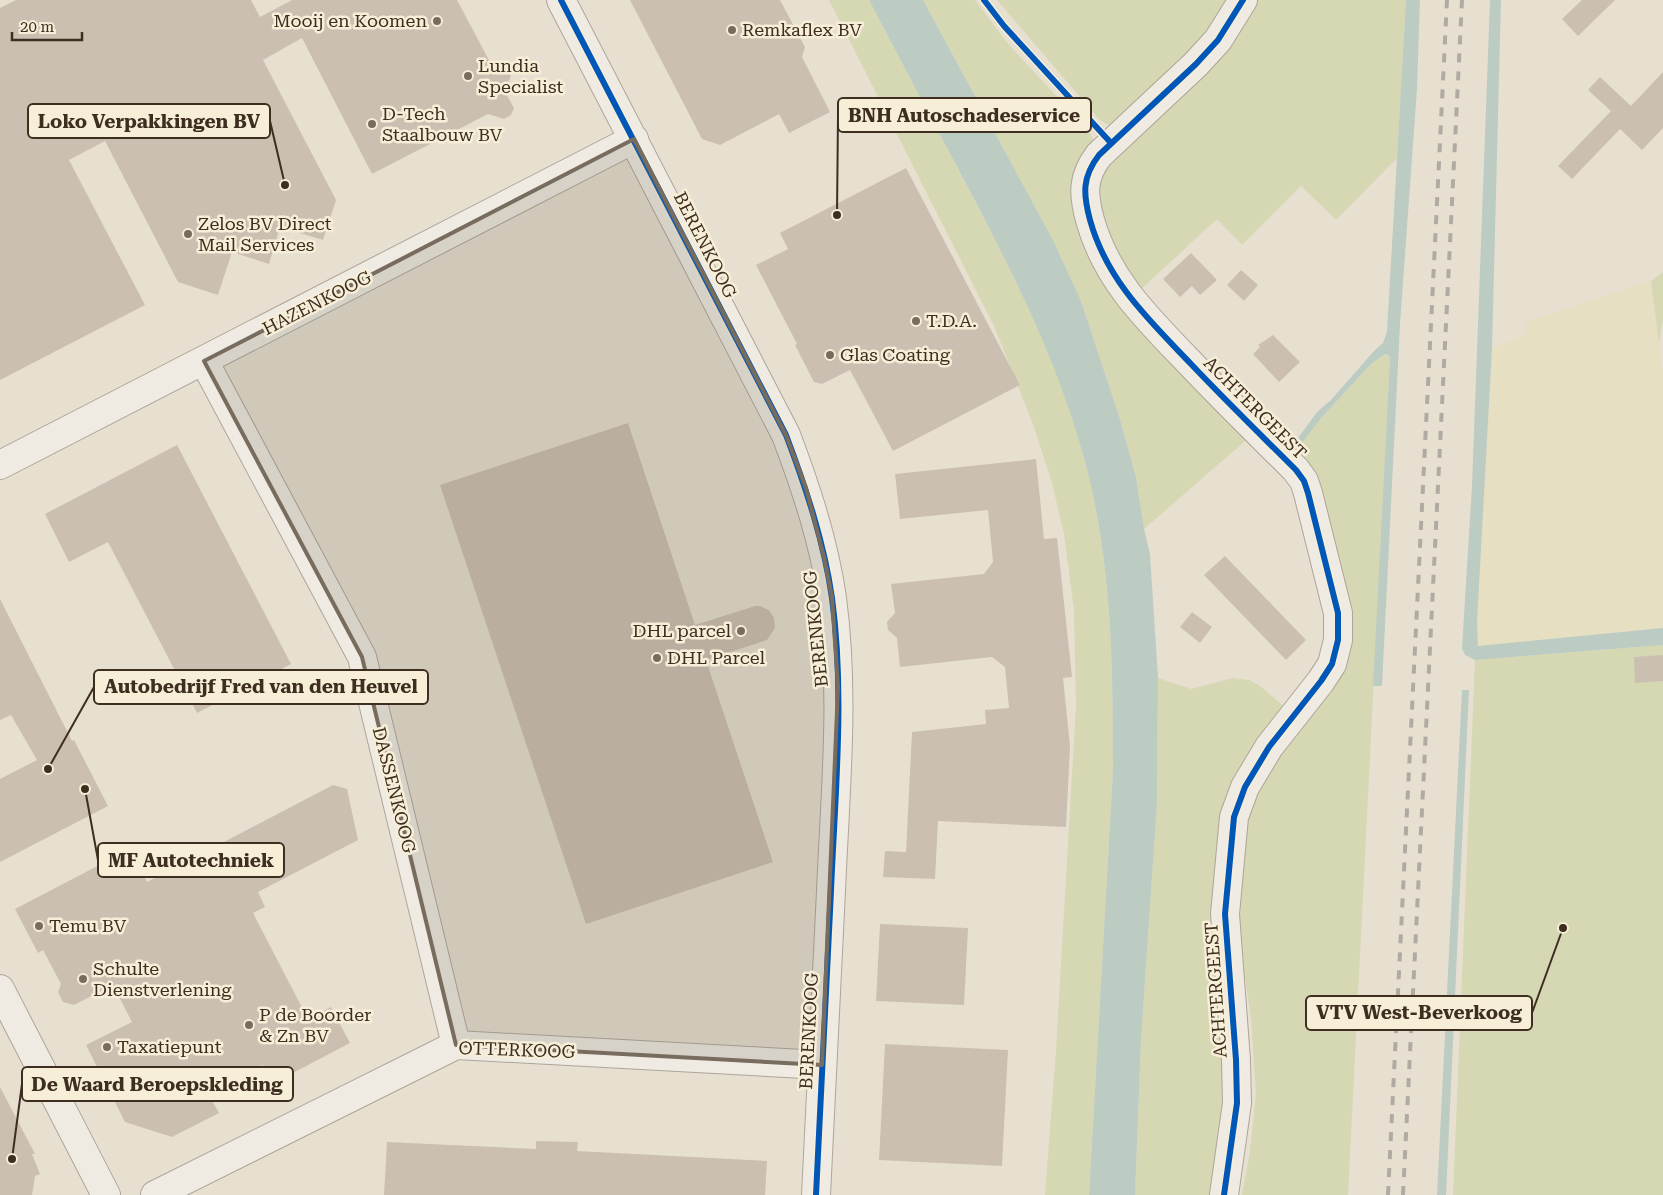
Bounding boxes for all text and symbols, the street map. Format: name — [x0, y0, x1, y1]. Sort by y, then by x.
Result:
scale bar — [12, 10, 82, 42]
place label: Mooij en Koomen — [273, 10, 427, 31]
marker: Mooij en Koomen — [431, 15, 443, 27]
text: 20 m — [20, 18, 55, 36]
place label: Remkaflex BV — [742, 19, 862, 40]
marker: Remkaflex BV — [726, 24, 738, 36]
place label: Lundia Specialist — [478, 55, 563, 97]
marker: Lundia Specialist — [462, 70, 474, 82]
callout: BNH Autoschadeservice — [838, 98, 1091, 132]
place label: D-Tech Staalbouw BV — [382, 103, 503, 145]
callout: Loko Verpakkingen BV — [28, 104, 270, 138]
text: BNH Autoschadeservice — [848, 104, 1080, 127]
text: Loko Verpakkingen BV — [38, 110, 260, 133]
marker: D-Tech Staalbouw BV — [366, 118, 378, 130]
street label: BERENKOOG — [670, 188, 741, 302]
place label: Zelos BV Direct Mail Services — [198, 213, 332, 255]
marker: Zelos BV Direct Mail Services — [182, 228, 194, 240]
street label: HAZENKOOG — [259, 266, 375, 339]
place label: T.D.A. — [926, 310, 977, 331]
marker: T.D.A. — [910, 315, 922, 327]
place label: Glas Coating — [840, 344, 951, 365]
marker: Glas Coating — [824, 349, 836, 361]
street label: ACHTERGEEST — [1200, 352, 1311, 463]
street label: BERENKOOG — [799, 570, 832, 688]
place label: DHL parcel — [633, 620, 731, 641]
marker: DHL parcel — [735, 625, 747, 637]
place label: DHL Parcel — [667, 647, 765, 668]
marker: DHL Parcel — [651, 652, 663, 664]
callout: Autobedrijf Fred van den Heuvel — [94, 670, 428, 704]
text: Autobedrijf Fred van den Heuvel — [104, 675, 418, 698]
street label: DASSENKOOG — [369, 725, 420, 855]
callout: MF Autotechniek — [98, 843, 284, 877]
text: MF Autotechniek — [108, 849, 274, 872]
place label: Temu BV — [49, 915, 127, 936]
marker: Temu BV — [33, 920, 45, 932]
street label: ACHTERGEEST — [1200, 921, 1231, 1059]
place label: Schulte Dienstverlening — [93, 958, 232, 1000]
street label: BERENKOOG — [795, 972, 822, 1090]
marker: Schulte Dienstverlening — [77, 973, 89, 985]
callout: VTV West-Beverkoog — [1306, 996, 1532, 1030]
text: VTV West-Beverkoog — [1316, 1001, 1522, 1024]
place label: P de Boorder & Zn BV — [259, 1004, 371, 1046]
marker: P de Boorder & Zn BV — [243, 1019, 255, 1031]
place label: Taxatiepunt — [117, 1036, 222, 1057]
street label: OTTERKOOG — [458, 1037, 576, 1062]
marker: Taxatiepunt — [101, 1041, 113, 1053]
callout: De Waard Beroepskleding — [22, 1067, 293, 1101]
text: De Waard Beroepskleding — [31, 1073, 283, 1096]

